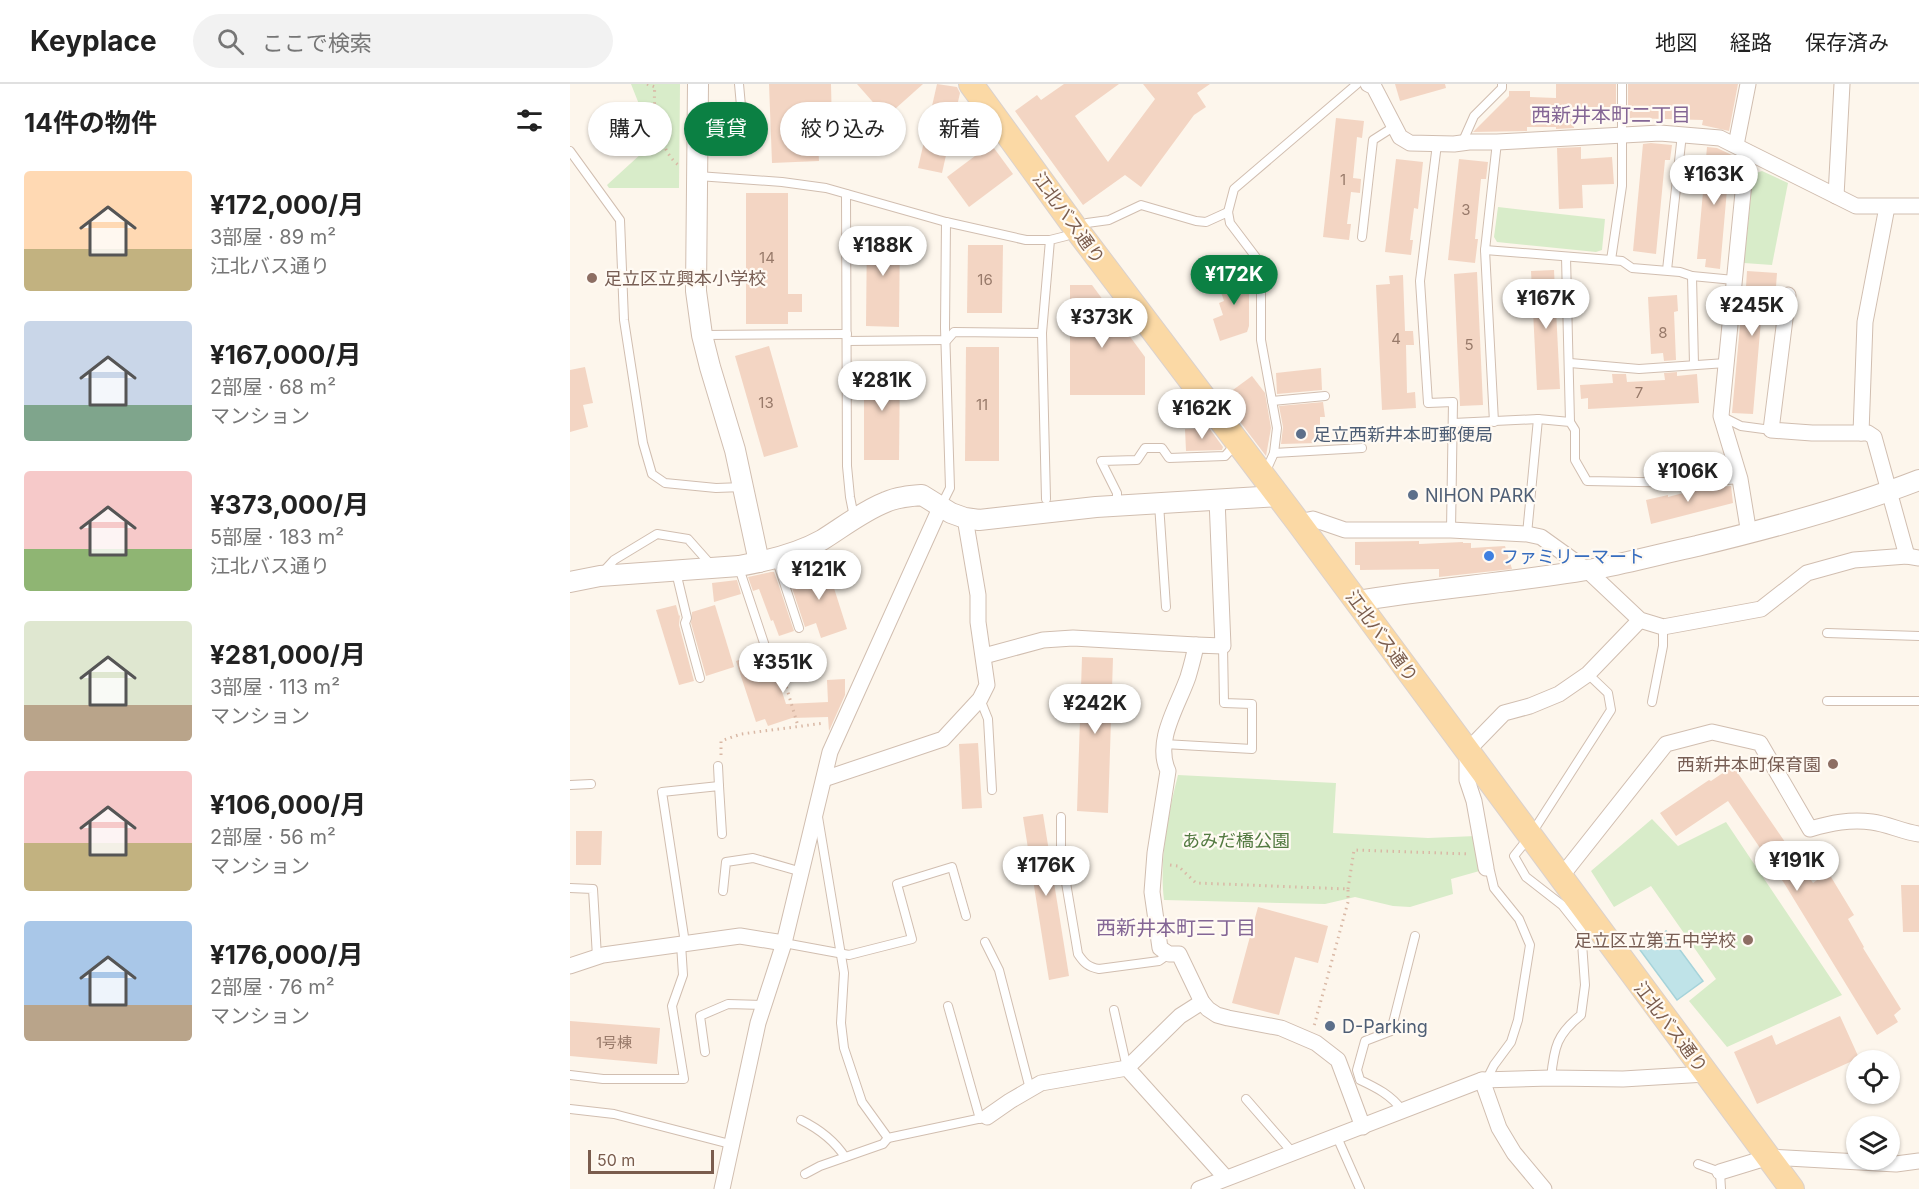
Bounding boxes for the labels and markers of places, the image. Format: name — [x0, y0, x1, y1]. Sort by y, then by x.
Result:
pin: ¥163K — [1672, 155, 1756, 206]
pin: ¥188K — [841, 226, 925, 277]
pin: ¥172K — [1192, 255, 1276, 306]
place label: 足立区立興本小学校 — [604, 268, 766, 289]
marker: 足立区立興本小学校 — [585, 271, 599, 285]
pin: ¥167K — [1504, 279, 1588, 330]
pin: ¥245K — [1710, 286, 1794, 337]
pin: ¥373K — [1060, 298, 1144, 349]
pin: ¥281K — [840, 361, 924, 412]
pin: ¥162K — [1160, 389, 1244, 440]
place label: 足立西新井本町郵便局 — [1313, 424, 1493, 445]
marker: 足立西新井本町郵便局 — [1294, 427, 1308, 441]
pin: ¥106K — [1646, 452, 1730, 503]
place label: NIHON PARK — [1425, 485, 1535, 506]
marker: NIHON PARK — [1406, 488, 1420, 502]
place label: ファミリーマート — [1501, 546, 1645, 567]
marker: ファミリーマート — [1482, 549, 1496, 563]
pin: ¥121K — [777, 550, 861, 601]
pin: ¥351K — [741, 643, 825, 694]
pin: ¥242K — [1053, 684, 1137, 735]
place label: 西新井本町保育園 — [1677, 754, 1821, 775]
marker: 西新井本町保育園 — [1826, 757, 1840, 771]
pin: ¥191K — [1755, 841, 1839, 892]
pin: ¥176K — [1004, 846, 1088, 897]
place label: 足立区立第五中学校 — [1574, 930, 1736, 951]
marker: 足立区立第五中学校 — [1741, 933, 1755, 947]
place label: D-Parking — [1342, 1016, 1428, 1037]
marker: D-Parking — [1323, 1019, 1337, 1033]

